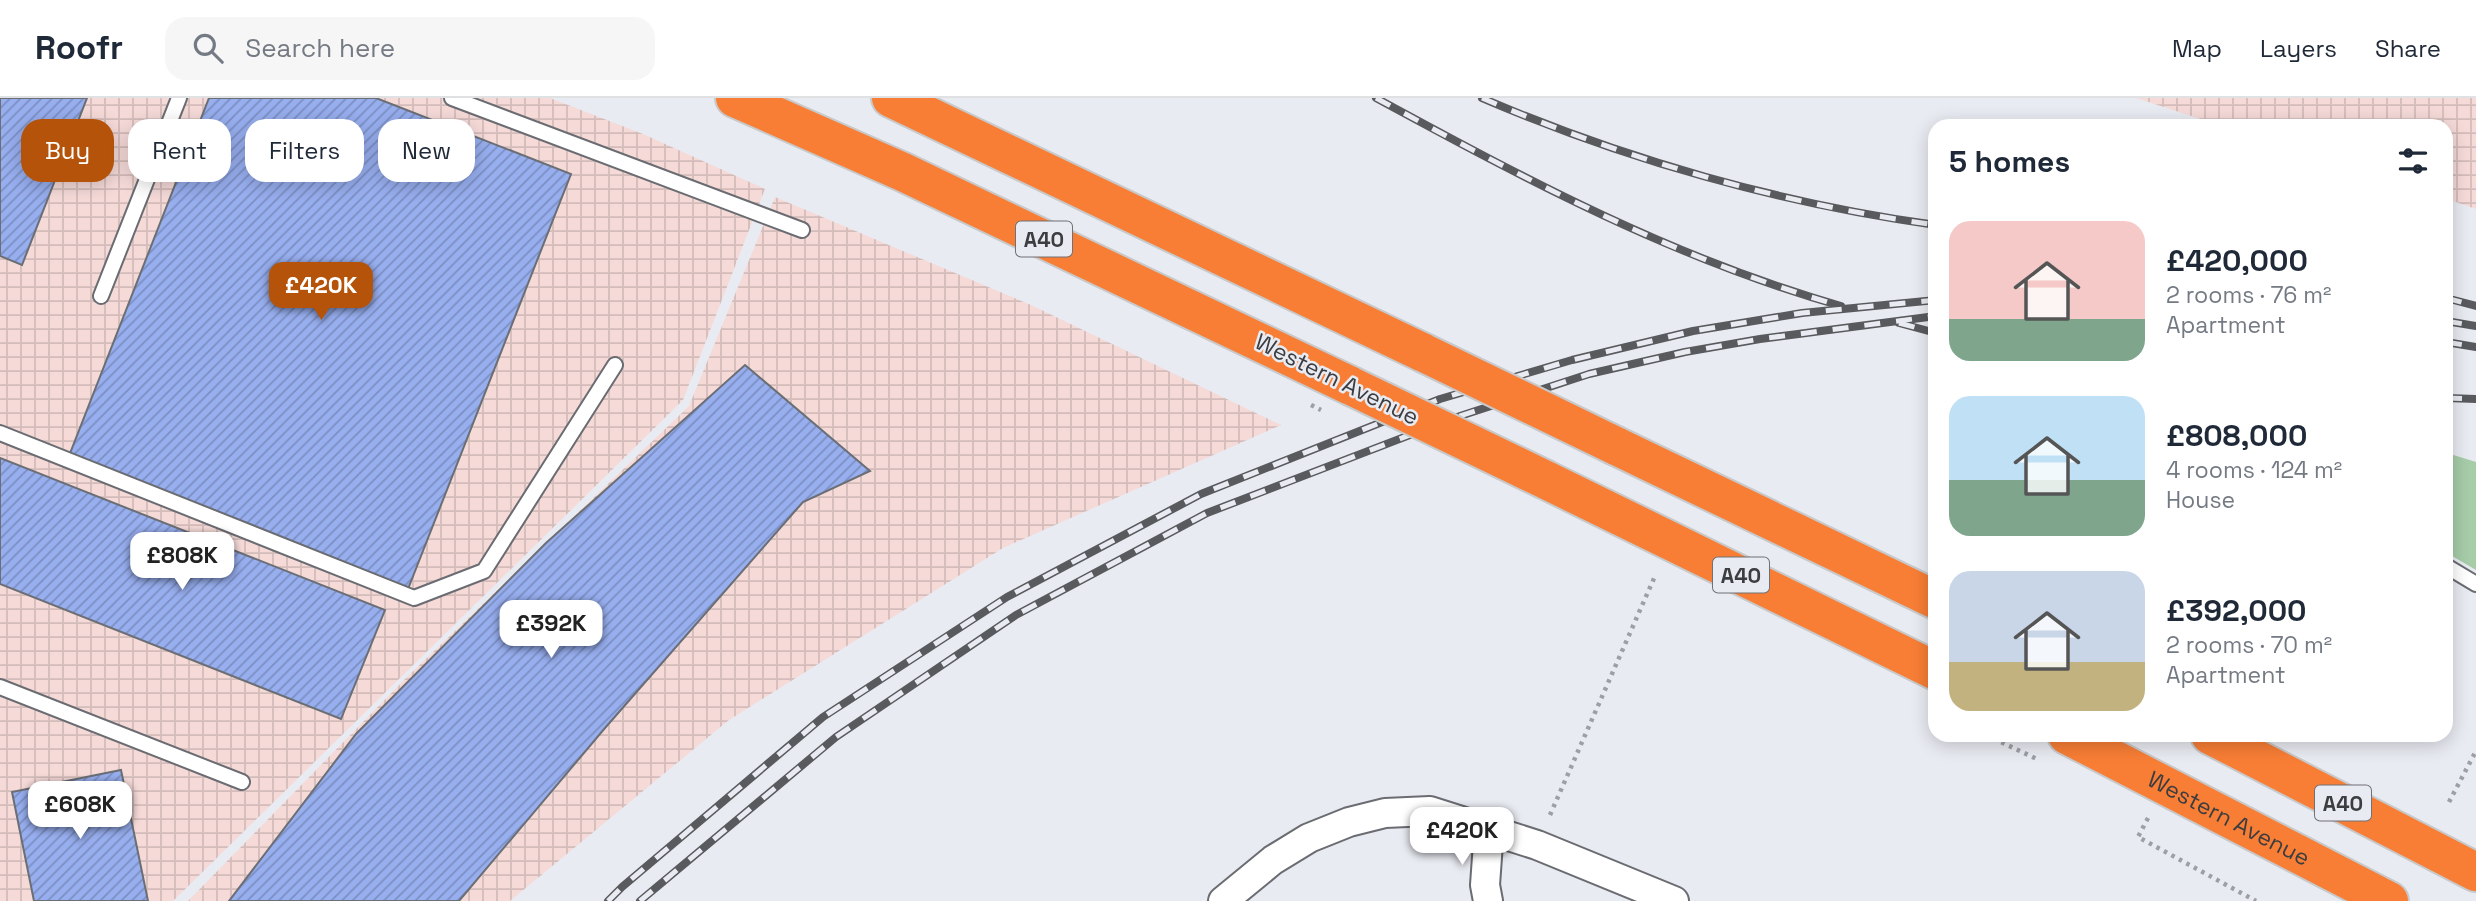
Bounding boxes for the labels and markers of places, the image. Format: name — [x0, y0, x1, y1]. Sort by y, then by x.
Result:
pin: £420K — [272, 262, 370, 322]
pin: £808K — [133, 532, 231, 592]
pin: £392K — [502, 601, 600, 660]
pin: £608K — [31, 782, 129, 841]
pin: £420K — [1413, 808, 1511, 867]

